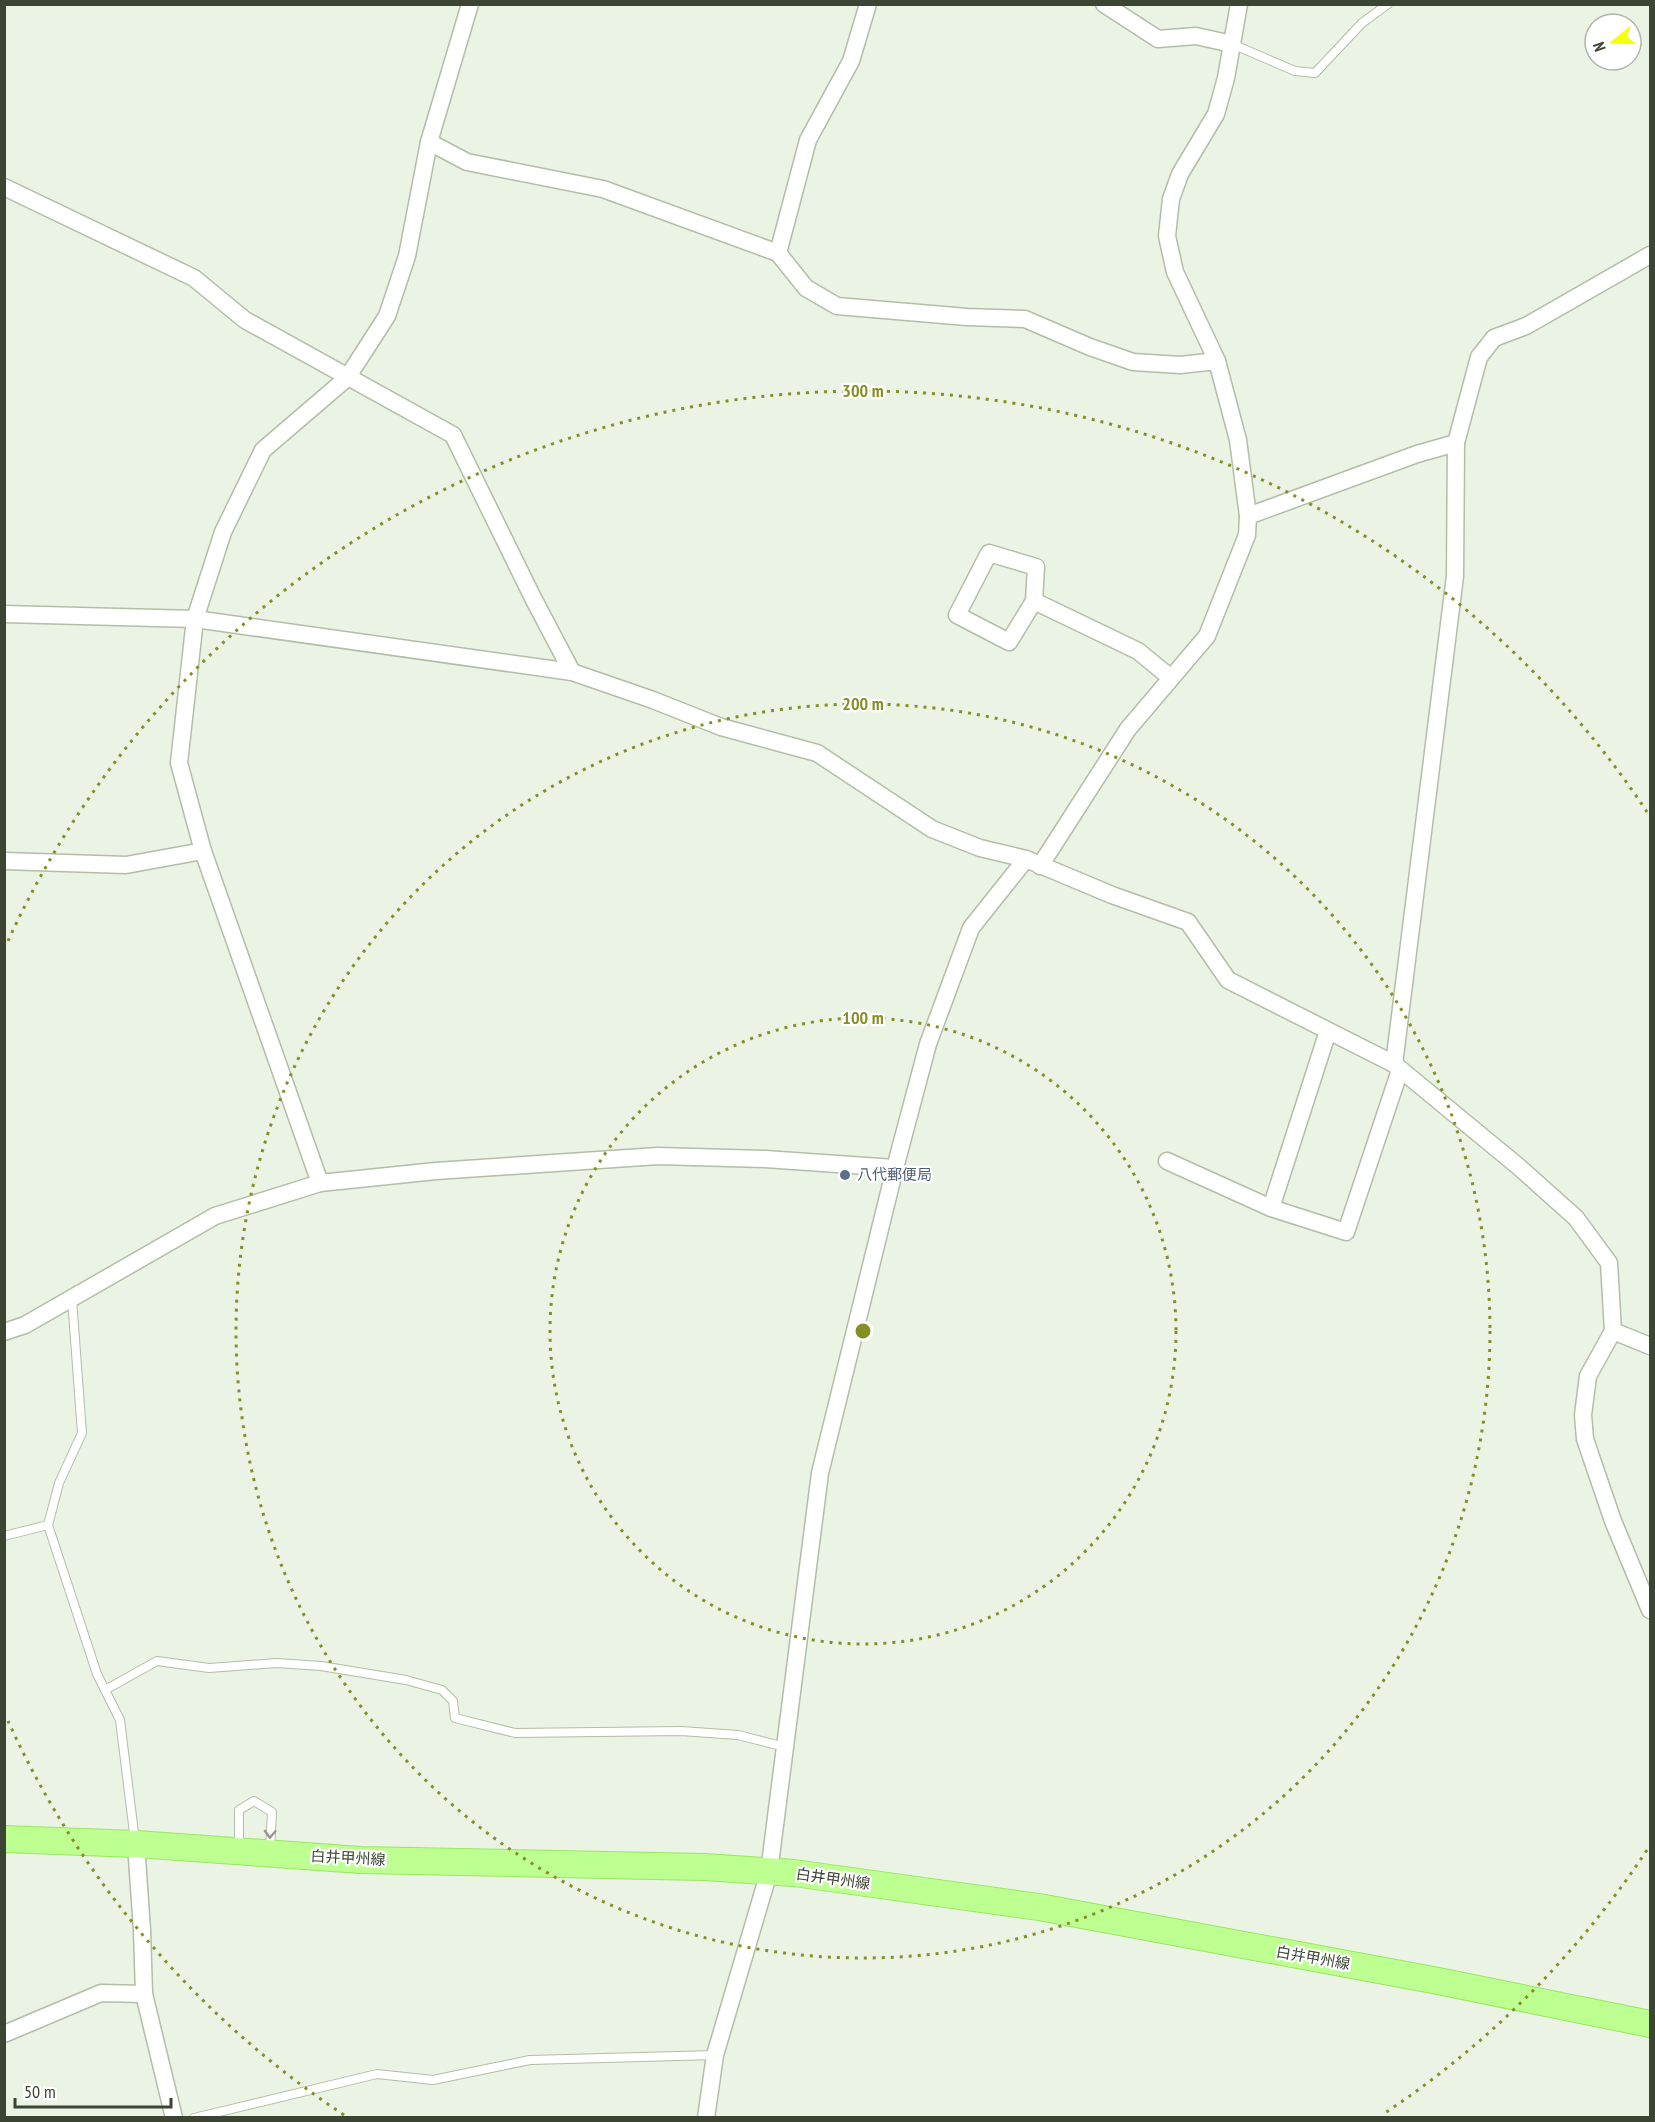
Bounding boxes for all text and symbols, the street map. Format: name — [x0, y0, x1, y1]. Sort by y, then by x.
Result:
north arrow — [1583, 12, 1643, 72]
text: N — [1588, 40, 1610, 54]
text: 300 m — [842, 379, 884, 402]
text: 200 m — [842, 692, 884, 715]
text: 100 m — [842, 1006, 884, 1029]
place label: 八代郵便局 — [857, 1165, 932, 1184]
marker: 八代郵便局 — [838, 1168, 852, 1182]
centre of rings — [853, 1321, 873, 1341]
one-way arrow — [264, 1829, 277, 1838]
street label: 白井甲州線 — [310, 1846, 386, 1869]
street label: 白井甲州線 — [795, 1864, 872, 1893]
street label: 白井甲州線 — [1274, 1942, 1352, 1973]
scale bar — [15, 2071, 171, 2109]
text: 50 m — [24, 2080, 56, 2103]

